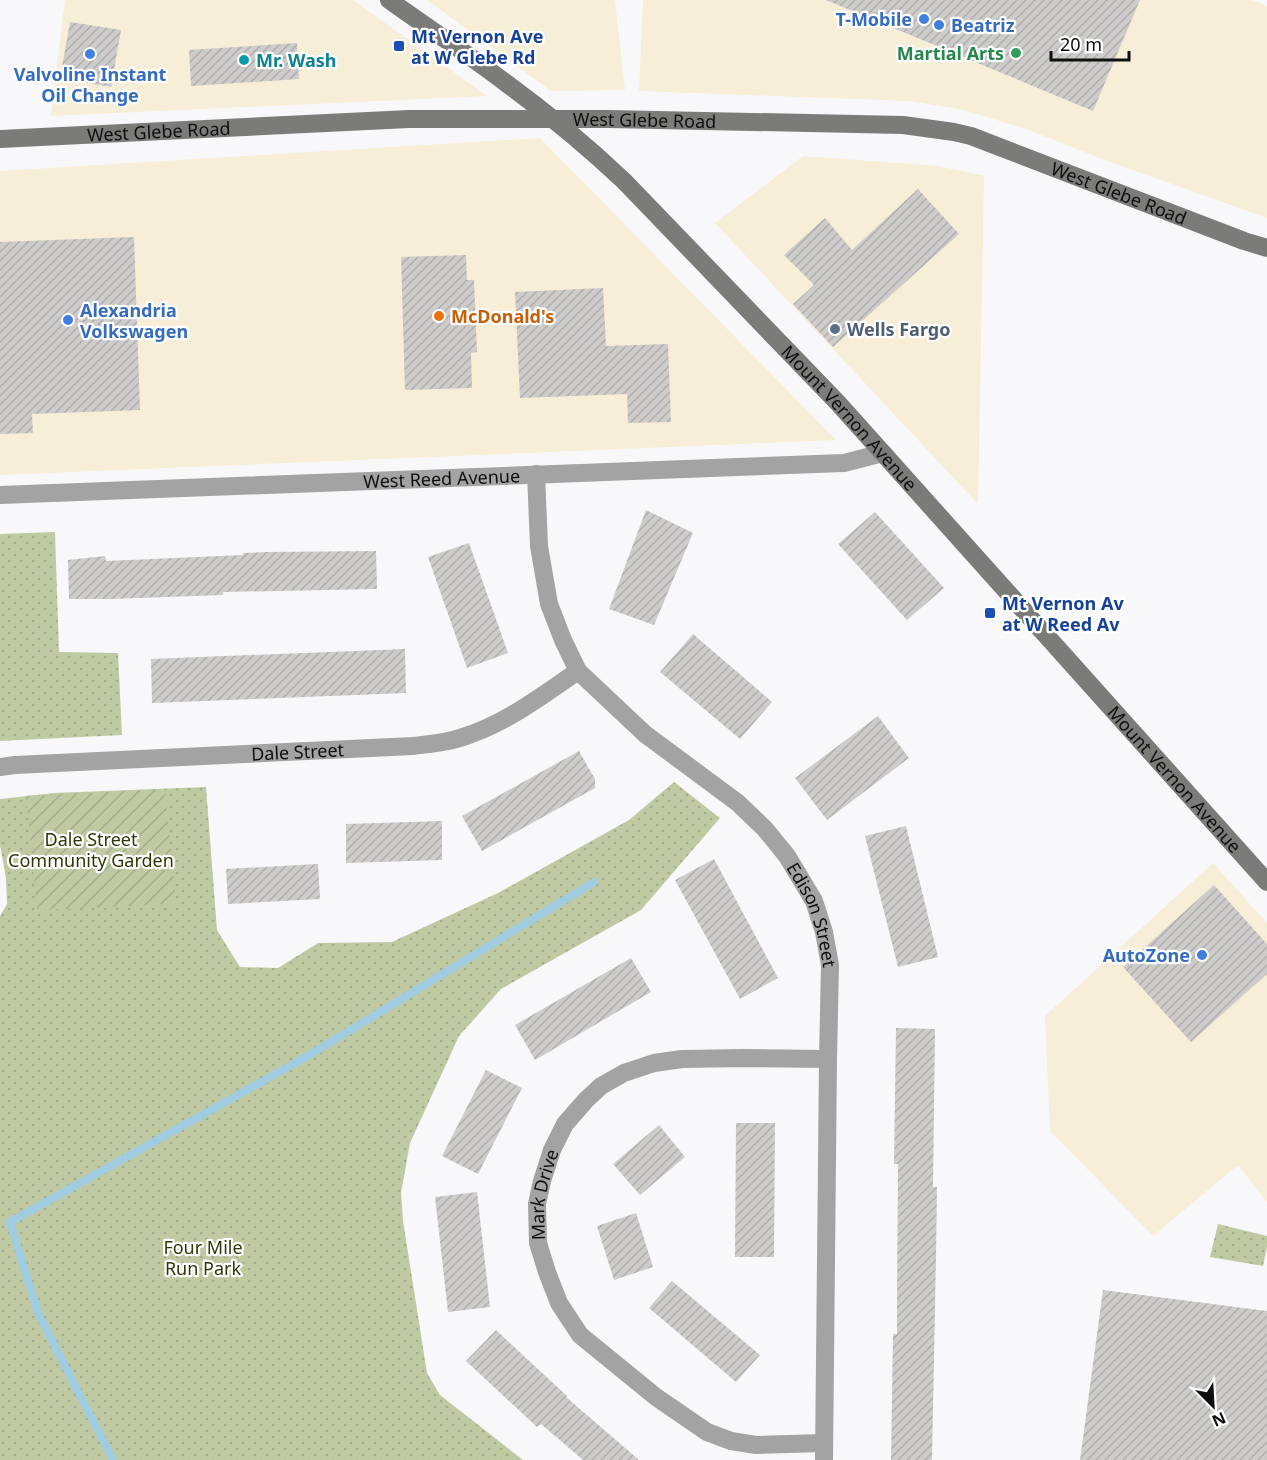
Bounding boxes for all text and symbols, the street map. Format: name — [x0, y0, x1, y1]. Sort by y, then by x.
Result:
place label: T-Mobile — [835, 7, 912, 31]
marker: T-Mobile — [917, 12, 931, 26]
place label: Beatriz — [951, 13, 1015, 37]
marker: Beatriz — [932, 18, 946, 32]
place label: Mt Vernon Ave at W Glebe Rd — [411, 24, 543, 69]
scale bar — [1051, 24, 1129, 62]
text: 20 m — [1060, 32, 1102, 56]
marker: Mt Vernon Ave at W Glebe Rd — [392, 39, 406, 53]
place label: Martial Arts — [897, 41, 1004, 65]
marker: Martial Arts — [1009, 46, 1023, 60]
marker: Valvoline Instant Oil Change — [83, 47, 97, 61]
place label: Mr. Wash — [256, 48, 336, 72]
marker: Mr. Wash — [237, 53, 251, 67]
place label: Valvoline Instant Oil Change — [14, 62, 167, 107]
street label: West Glebe Road — [573, 107, 716, 133]
street label: West Glebe Road — [87, 116, 231, 147]
street label: West Glebe Road — [1048, 156, 1190, 230]
place label: Alexandria Volkswagen — [80, 298, 188, 343]
place label: McDonald's — [451, 304, 554, 328]
marker: McDonald's — [432, 309, 446, 323]
marker: Alexandria Volkswagen — [61, 313, 75, 327]
place label: Wells Fargo — [847, 317, 950, 341]
marker: Wells Fargo — [828, 322, 842, 336]
street label: Mount Vernon Avenue — [776, 340, 923, 496]
street label: West Reed Avenue — [363, 463, 521, 493]
place label: Mt Vernon Av at W Reed Av — [1002, 591, 1124, 636]
marker: Mt Vernon Av at W Reed Av — [983, 606, 997, 620]
street label: Mount Vernon Avenue — [1102, 700, 1247, 858]
street label: Dale Street — [251, 737, 345, 766]
park label: Dale Street Community Garden — [8, 827, 174, 872]
street label: Edison Street — [781, 858, 842, 970]
place label: AutoZone — [1103, 943, 1190, 967]
marker: AutoZone — [1195, 948, 1209, 962]
street label: Mark Drive — [525, 1146, 564, 1240]
park label: Four Mile Run Park — [163, 1235, 243, 1280]
north arrow — [1183, 1376, 1243, 1436]
text: N — [1209, 1407, 1230, 1432]

